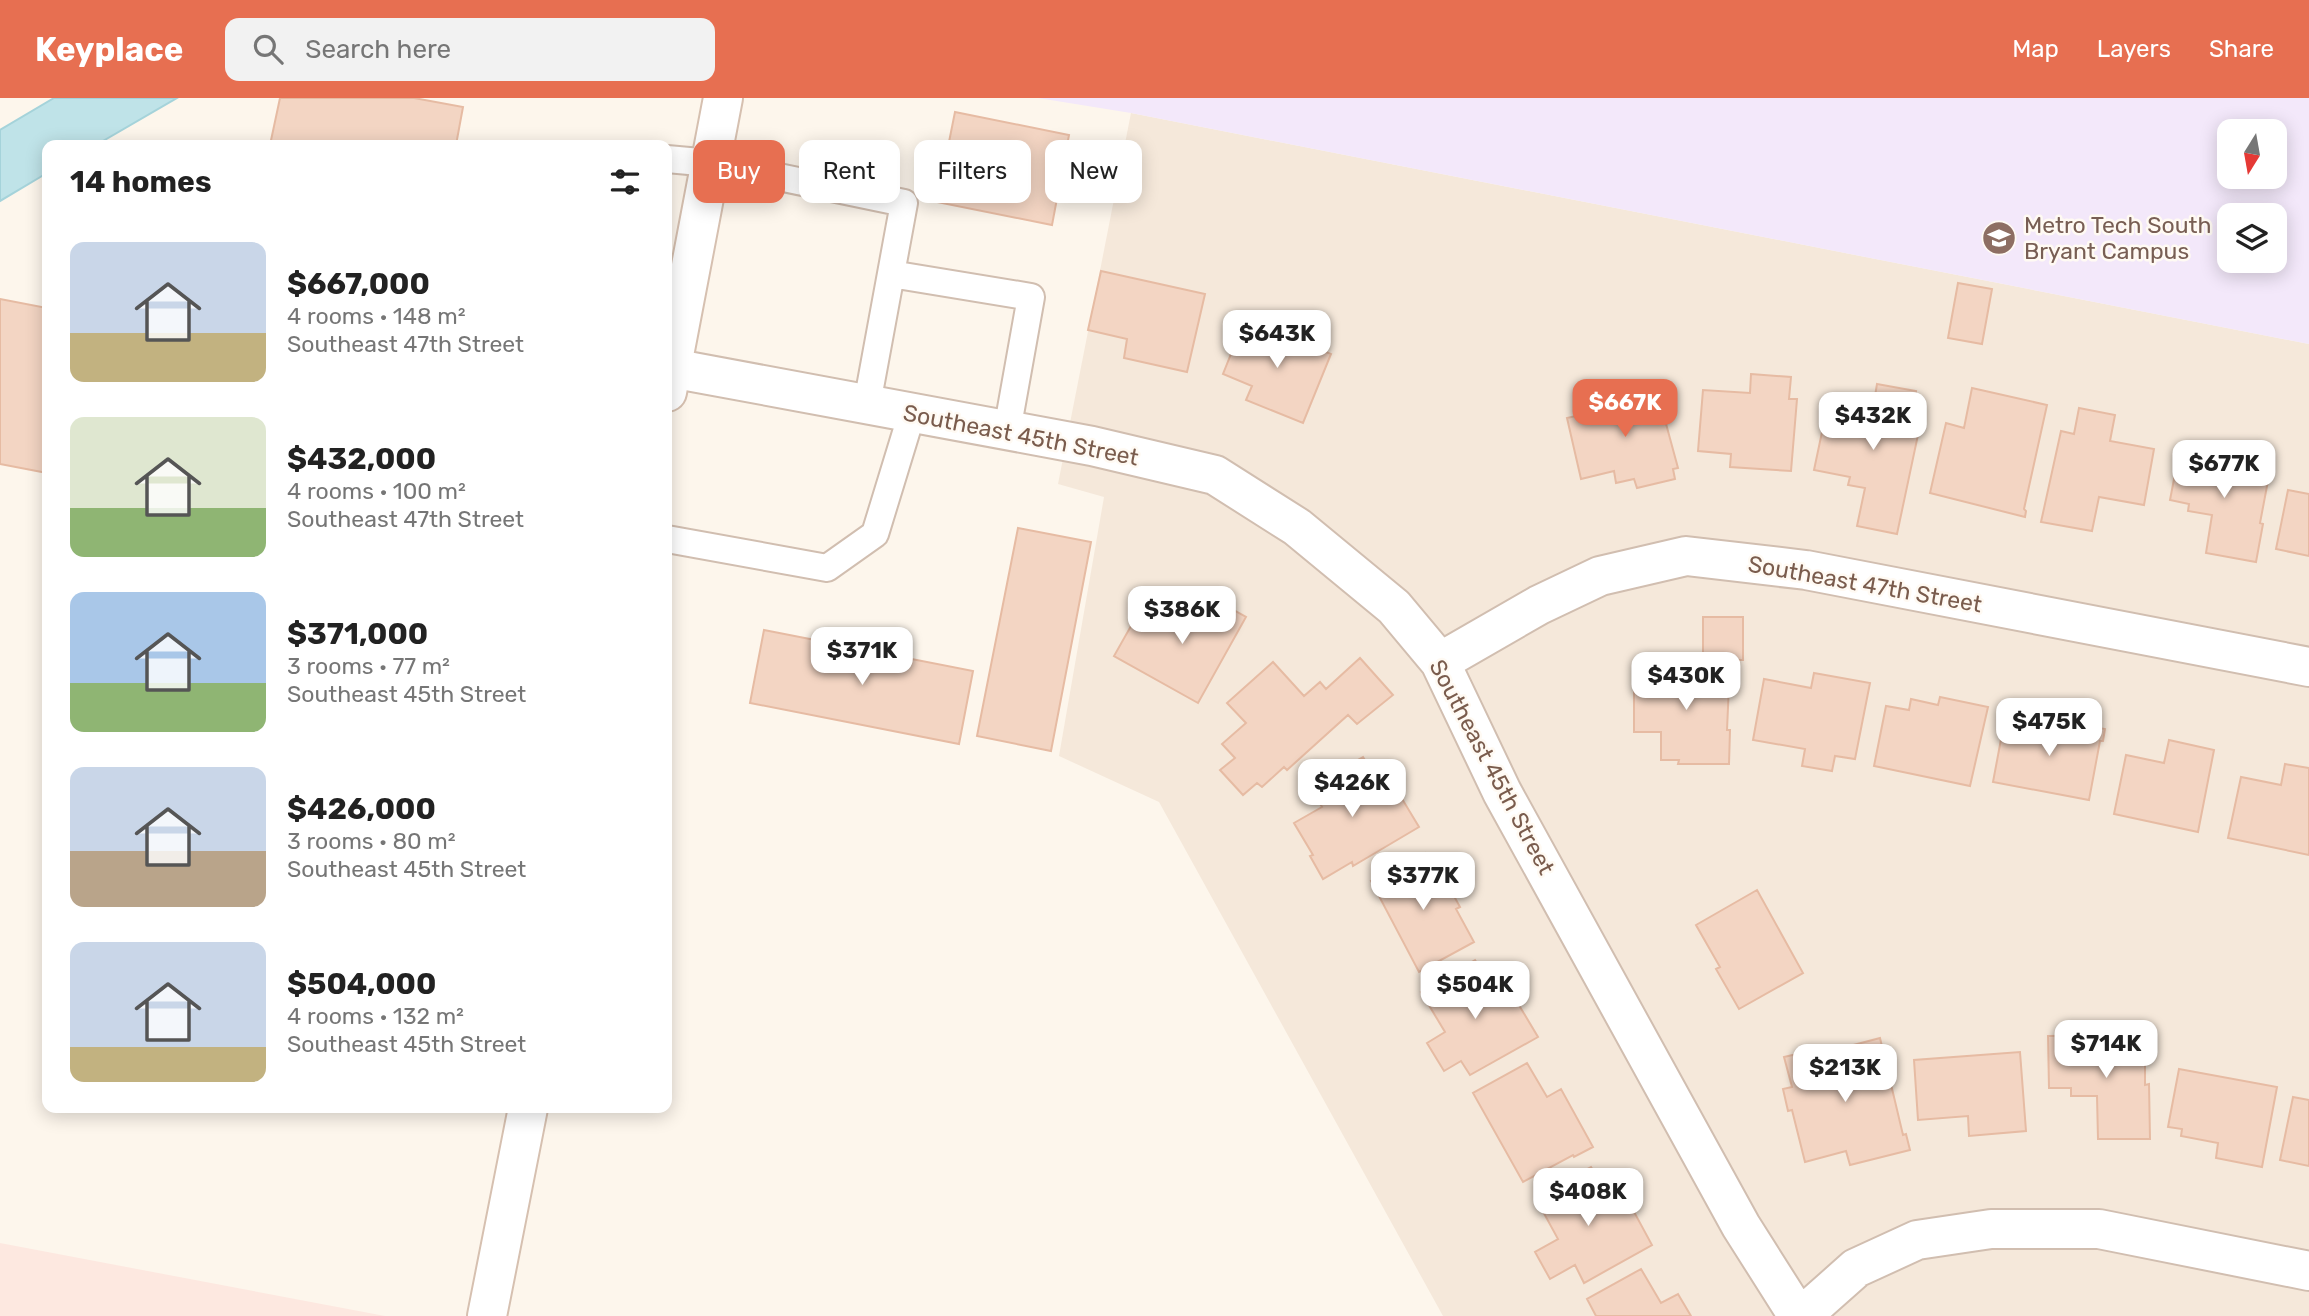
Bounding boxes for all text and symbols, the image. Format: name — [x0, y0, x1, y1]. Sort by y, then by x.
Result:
search box — [225, 18, 715, 81]
text: Keyplace — [35, 30, 183, 69]
icon: search — [249, 30, 287, 68]
text: Search here — [305, 34, 451, 65]
text: Map — [2012, 35, 2059, 63]
text: Layers — [2097, 35, 2171, 63]
text: Share — [2209, 35, 2274, 63]
north arrow — [2217, 119, 2287, 189]
map controls — [2217, 119, 2287, 273]
chip: Buy — [693, 140, 785, 203]
chip: Rent — [799, 140, 900, 203]
chip: Filters — [914, 140, 1031, 203]
chip: New — [1045, 140, 1142, 203]
icon: filters — [606, 163, 644, 201]
text: 14 homes — [70, 164, 212, 200]
button: layers — [2217, 203, 2287, 273]
place label: Metro Tech South Bryant Campus — [2024, 211, 2212, 265]
school or university icon: Metro Tech South Bryant Campus — [1980, 219, 2018, 257]
text: $667,000 — [287, 266, 430, 302]
icon: home — [126, 270, 210, 354]
text: 4 rooms · 148 m² — [287, 302, 466, 330]
pin: $643K — [1228, 310, 1326, 370]
text: $643K — [1239, 319, 1315, 347]
text: Southeast 47th Street — [287, 330, 524, 358]
pin: $667K — [1576, 380, 1674, 439]
text: $667K — [1589, 388, 1661, 416]
pin: $432K — [1824, 392, 1922, 452]
street label: Southeast 45th Street — [901, 398, 1141, 472]
text: $432K — [1835, 401, 1911, 429]
pin: $677K — [2175, 440, 2273, 500]
text: $432,000 — [287, 441, 436, 477]
icon: home — [126, 445, 210, 529]
text: $677K — [2188, 449, 2260, 477]
text: 4 rooms · 100 m² — [287, 477, 466, 505]
text: Southeast 47th Street — [287, 505, 524, 533]
street label: Southeast 47th Street — [1746, 550, 1984, 618]
pin: $386K — [1133, 587, 1231, 646]
text: $386K — [1144, 595, 1220, 623]
text: $371,000 — [287, 616, 428, 652]
icon: home — [126, 620, 210, 704]
pin: $371K — [813, 628, 911, 687]
text: $371K — [827, 636, 897, 664]
text: 3 rooms · 77 m² — [287, 652, 450, 680]
pin: $430K — [1637, 652, 1735, 712]
street label: Southeast 45th Street — [1423, 655, 1561, 879]
text: $430K — [1647, 661, 1725, 689]
text: Southeast 45th Street — [287, 680, 526, 708]
pin: $475K — [2000, 698, 2098, 758]
text: $475K — [2012, 707, 2086, 735]
pin: $426K — [1303, 760, 1401, 819]
text: $426K — [1314, 768, 1390, 796]
text: $426,000 — [287, 791, 436, 827]
icon: home — [126, 795, 210, 879]
text: 3 rooms · 80 m² — [287, 827, 456, 855]
pin: $377K — [1374, 852, 1472, 912]
text: Southeast 45th Street — [287, 855, 526, 883]
text: $377K — [1387, 861, 1459, 889]
pin: $504K — [1426, 962, 1524, 1021]
text: $504,000 — [287, 966, 436, 1002]
icon: home — [126, 970, 210, 1054]
text: $504K — [1437, 970, 1513, 998]
text: 4 rooms · 132 m² — [287, 1002, 464, 1030]
pin: $714K — [2057, 1020, 2155, 1080]
text: $714K — [2071, 1029, 2141, 1057]
text: Southeast 45th Street — [287, 1030, 526, 1058]
pin: $213K — [1796, 1044, 1894, 1104]
text: $213K — [1809, 1053, 1881, 1081]
pin: $408K — [1539, 1168, 1637, 1228]
text: $408K — [1549, 1177, 1627, 1205]

